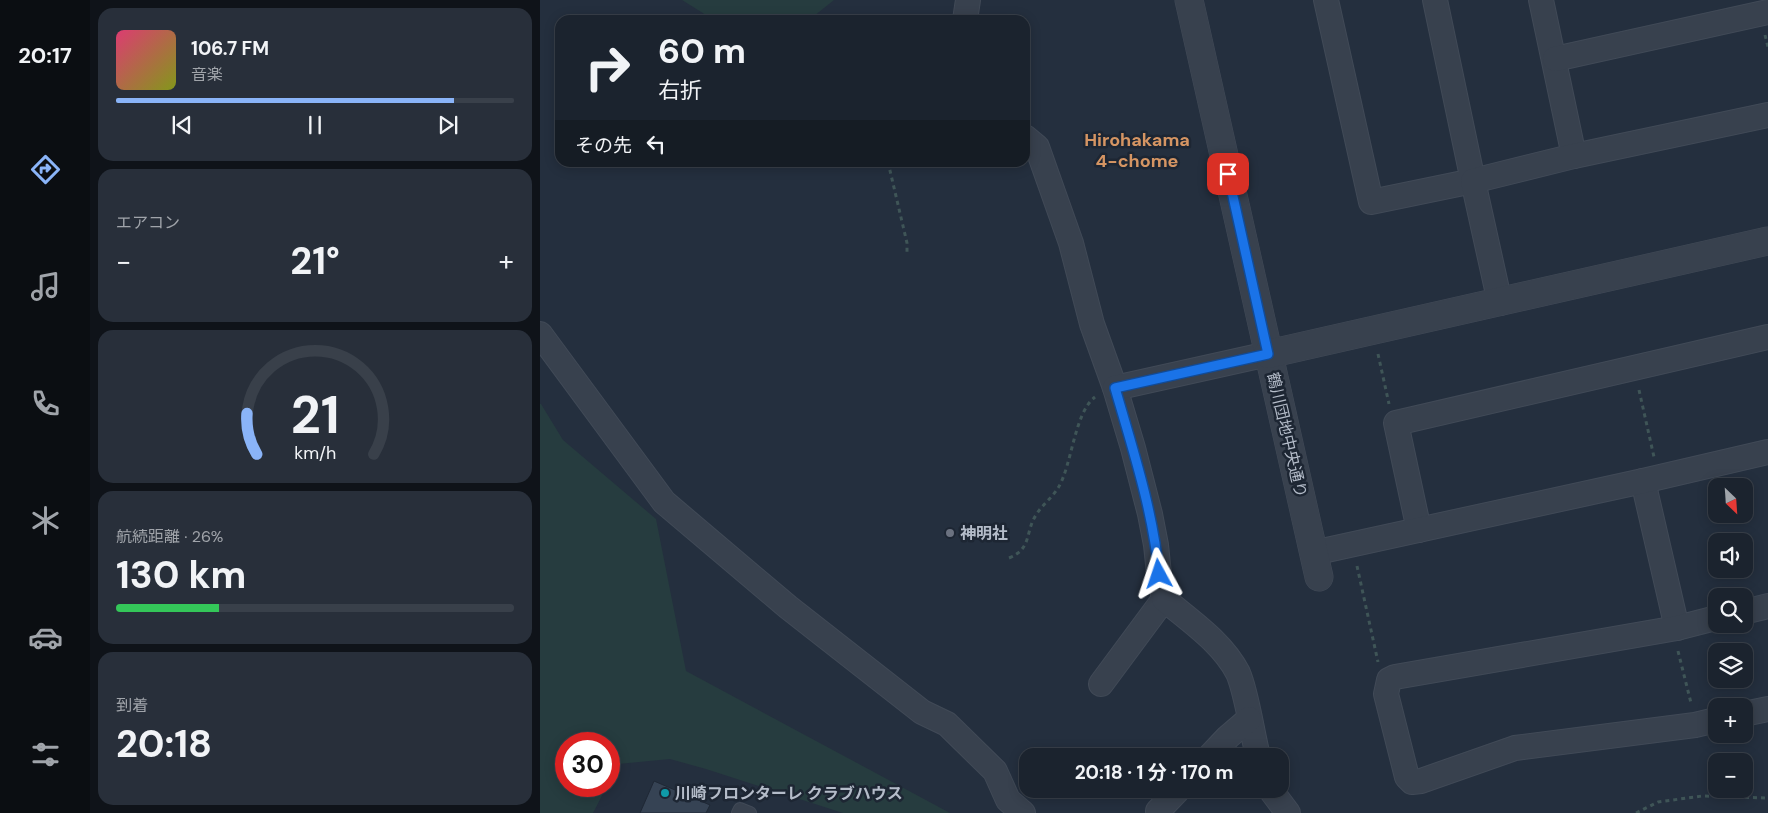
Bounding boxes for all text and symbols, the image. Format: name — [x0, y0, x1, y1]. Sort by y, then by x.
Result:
text: 60 m — [658, 28, 746, 74]
icon: right — [575, 35, 640, 100]
text: 106.7 FM — [191, 36, 269, 61]
text: 20:17 — [18, 41, 72, 70]
text: 音楽 — [191, 64, 223, 85]
text: 右折 — [658, 76, 702, 105]
icon: previous — [168, 111, 196, 139]
icon: pause — [301, 111, 329, 139]
icon: next — [434, 111, 462, 139]
district label: Hirohakama 4-chome — [1084, 128, 1190, 173]
icon: left — [642, 130, 670, 158]
text: その先 — [575, 133, 632, 158]
icon: directions — [28, 152, 63, 187]
pin — [1207, 153, 1249, 195]
icon: arrive — [1214, 160, 1242, 188]
text: エアコン — [116, 212, 180, 233]
text: 21° — [290, 236, 340, 286]
text: − — [116, 243, 131, 280]
text: + — [499, 243, 514, 280]
icon: music — [28, 269, 63, 304]
street label: 鶴川団地中央通り — [1262, 370, 1312, 500]
text: 21 — [291, 381, 339, 449]
icon: phone — [28, 386, 63, 421]
text: km/h — [294, 441, 336, 465]
north arrow — [1708, 478, 1752, 522]
map controls — [1708, 478, 1753, 798]
icon: climate — [28, 503, 63, 538]
place label: 神明社 — [960, 523, 1008, 544]
text: 航続距離 · 26% — [116, 526, 223, 547]
marker: 神明社 — [944, 527, 956, 539]
button: sound — [1708, 533, 1753, 578]
position arrow — [1132, 547, 1184, 599]
text: 130 km — [116, 550, 246, 600]
button: search — [1708, 588, 1753, 633]
icon: car — [28, 620, 63, 655]
button: layers — [1708, 643, 1753, 688]
text: 到着 — [116, 695, 148, 716]
button: + — [1708, 698, 1753, 743]
text: 20:18 — [116, 719, 212, 769]
speed limit sign: 30 — [555, 732, 620, 797]
icon: filters — [28, 737, 63, 772]
button: − — [1708, 753, 1753, 798]
text: 20:18 · 1 分 · 170 m — [1075, 760, 1233, 785]
place label: 川崎フロンターレ クラブハウス — [675, 783, 903, 804]
marker: 川崎フロンターレ クラブハウス — [659, 787, 671, 799]

